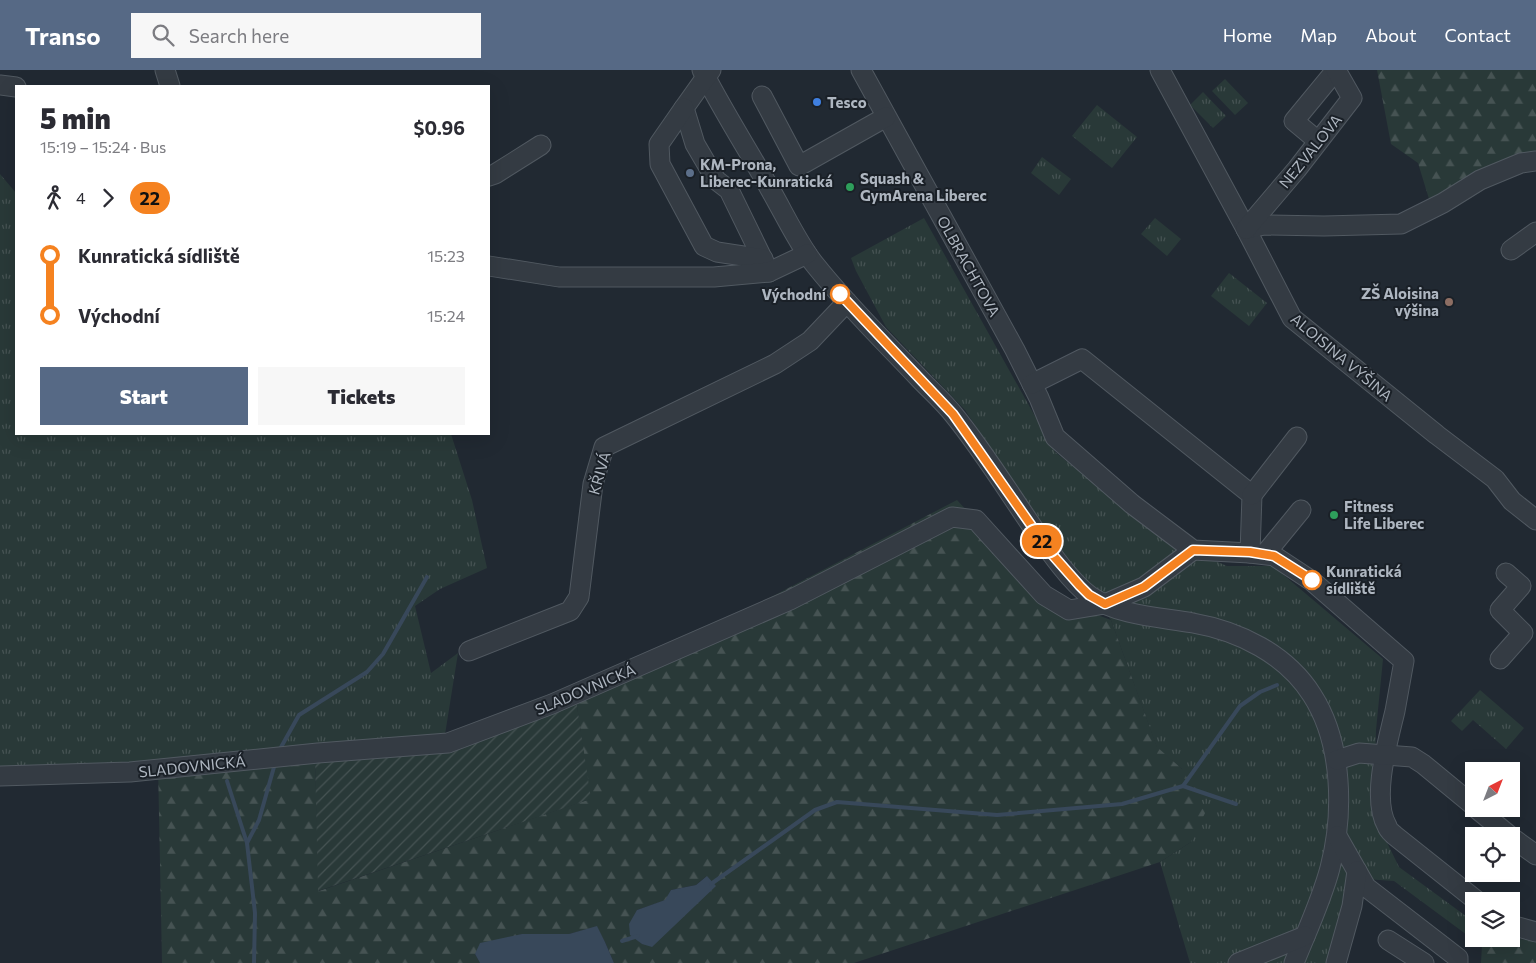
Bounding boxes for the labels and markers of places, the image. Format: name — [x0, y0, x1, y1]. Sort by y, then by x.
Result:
place label: Tesco — [827, 93, 867, 111]
marker: Tesco — [811, 96, 823, 108]
place label: KM-Prona, Liberec-Kunratická — [700, 155, 833, 190]
marker: KM-Prona, Liberec-Kunratická — [684, 167, 696, 179]
place label: Squash & GymArena Liberec — [860, 169, 987, 204]
marker: Squash & GymArena Liberec — [844, 181, 856, 193]
place label: ZŠ Aloisina výšina — [1361, 283, 1439, 319]
marker: Východní — [830, 284, 850, 304]
place label: Východní — [761, 285, 827, 303]
marker: ZŠ Aloisina výšina — [1443, 296, 1455, 308]
place label: Fitness Life Liberec — [1344, 497, 1424, 532]
marker: Fitness Life Liberec — [1328, 509, 1340, 521]
place label: Kunratická sídliště — [1326, 562, 1402, 597]
marker: Kunratická sídliště — [1302, 570, 1322, 590]

